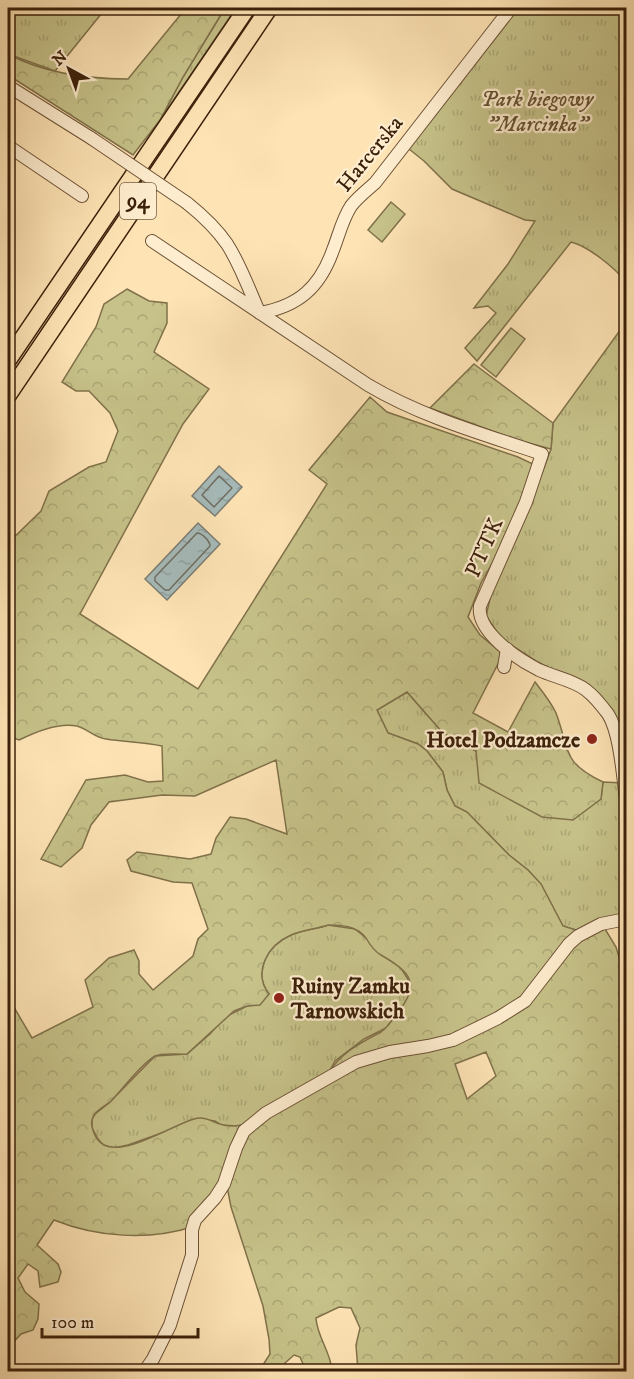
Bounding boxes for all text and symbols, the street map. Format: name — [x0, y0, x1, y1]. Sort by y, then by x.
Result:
north arrow — [39, 39, 99, 99]
text: N — [48, 47, 71, 70]
park label: Park biegowy "Marcinka" — [481, 86, 594, 138]
street label: Harcerska — [331, 110, 409, 198]
road number: 94 — [120, 183, 156, 219]
street label: PTTK — [459, 513, 510, 582]
place label: Hotel Podzamcze — [426, 727, 580, 754]
marker: Hotel Podzamcze — [585, 732, 599, 746]
place label: Ruiny Zamku Tarnowskich — [290, 973, 410, 1025]
marker: Ruiny Zamku Tarnowskich — [272, 991, 286, 1005]
scale bar — [42, 1301, 198, 1339]
text: 100 m — [51, 1312, 94, 1334]

